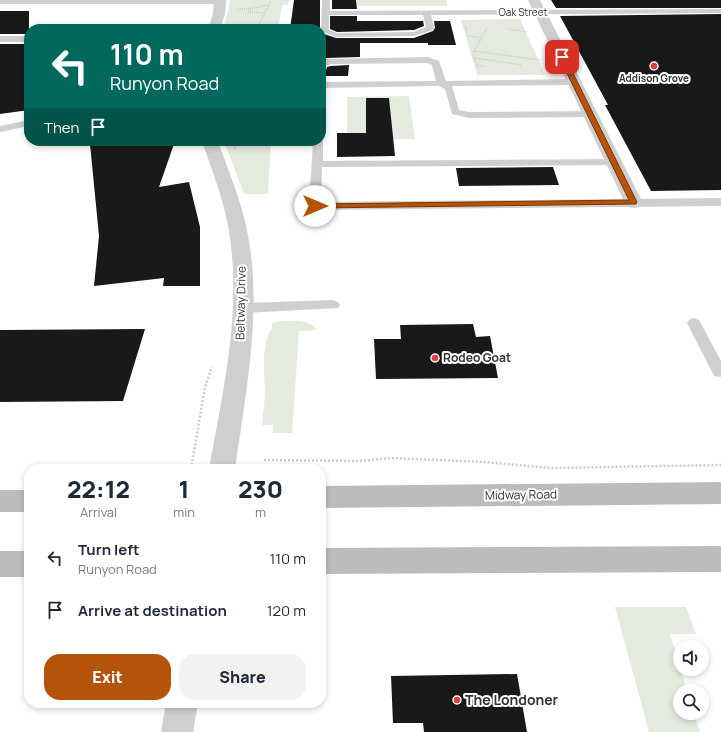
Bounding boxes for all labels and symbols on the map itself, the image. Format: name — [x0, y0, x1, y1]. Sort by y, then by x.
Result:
street label: Oak Street — [498, 5, 548, 19]
pin — [545, 40, 579, 74]
marker: Addison Grove — [649, 61, 659, 71]
place label: Addison Grove — [619, 71, 689, 85]
position arrow — [294, 185, 336, 227]
street label: Beltway Drive — [231, 266, 250, 340]
place label: Rodeo Goat — [443, 349, 511, 366]
marker: Rodeo Goat — [430, 353, 440, 363]
street label: Midway Road — [485, 485, 557, 504]
place label: The Londoner — [465, 690, 559, 709]
marker: The Londoner — [452, 695, 462, 705]

